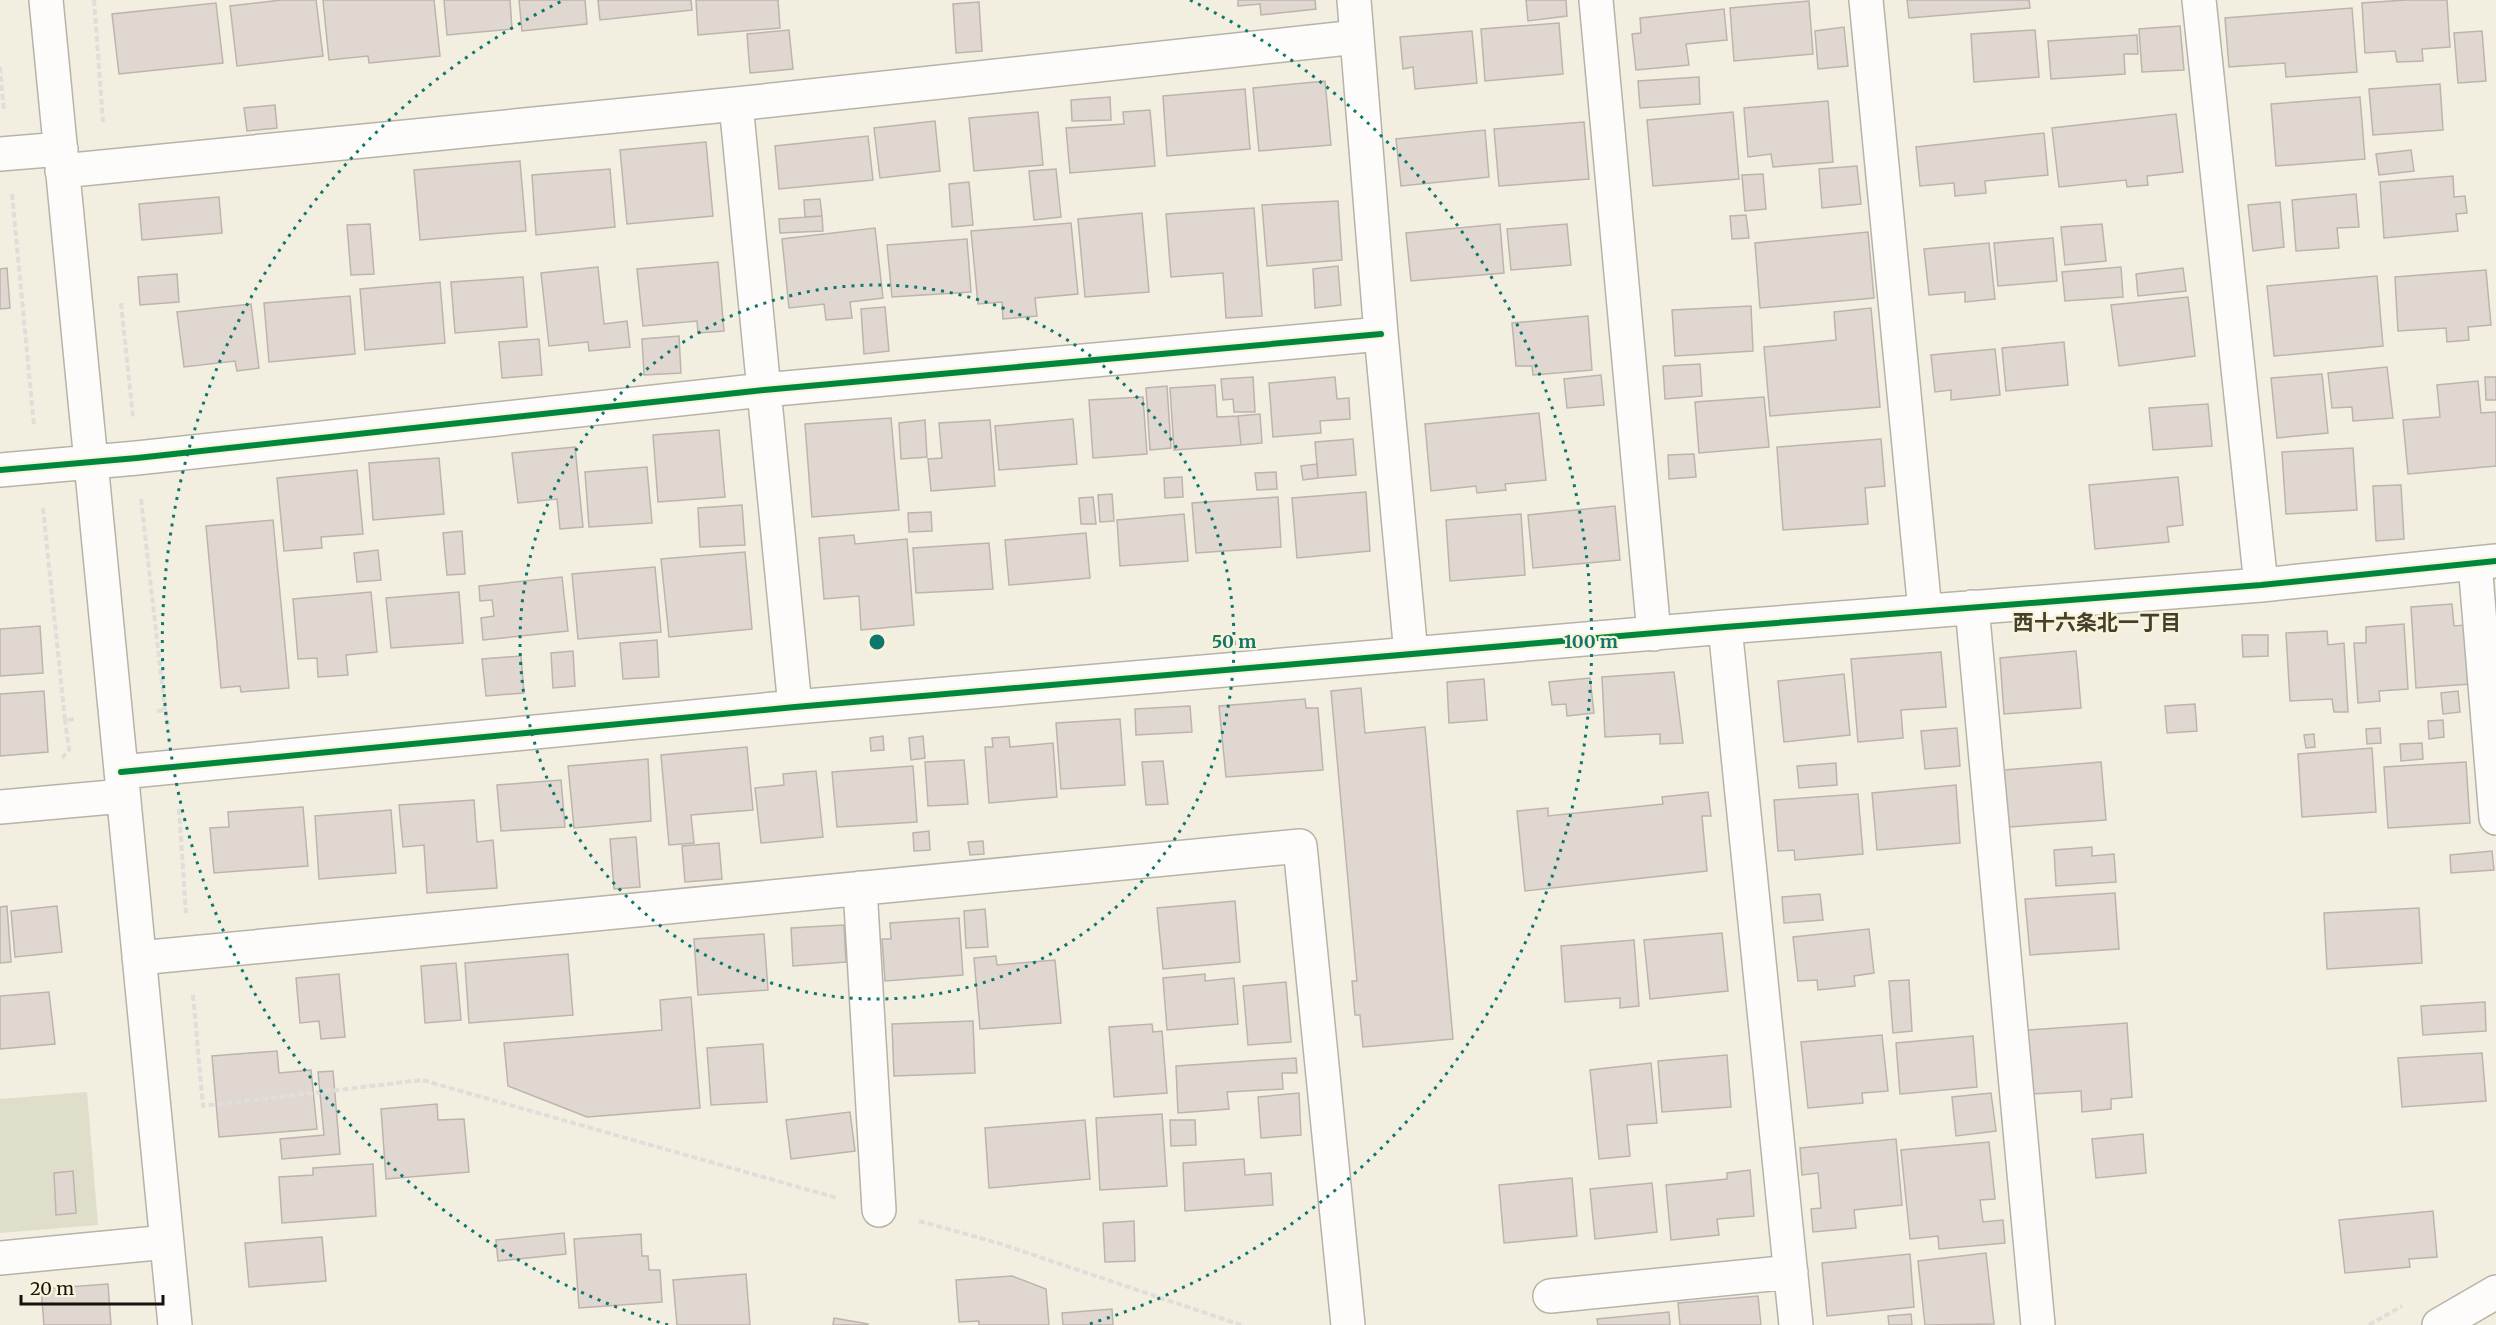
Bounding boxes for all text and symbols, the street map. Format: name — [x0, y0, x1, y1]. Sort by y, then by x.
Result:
district label: 西十六条北一丁目 — [2013, 609, 2181, 636]
text: 50 m — [1212, 630, 1256, 653]
text: 100 m — [1564, 630, 1618, 653]
centre of rings — [867, 632, 887, 652]
scale bar — [21, 1268, 164, 1306]
text: 20 m — [30, 1277, 74, 1300]

